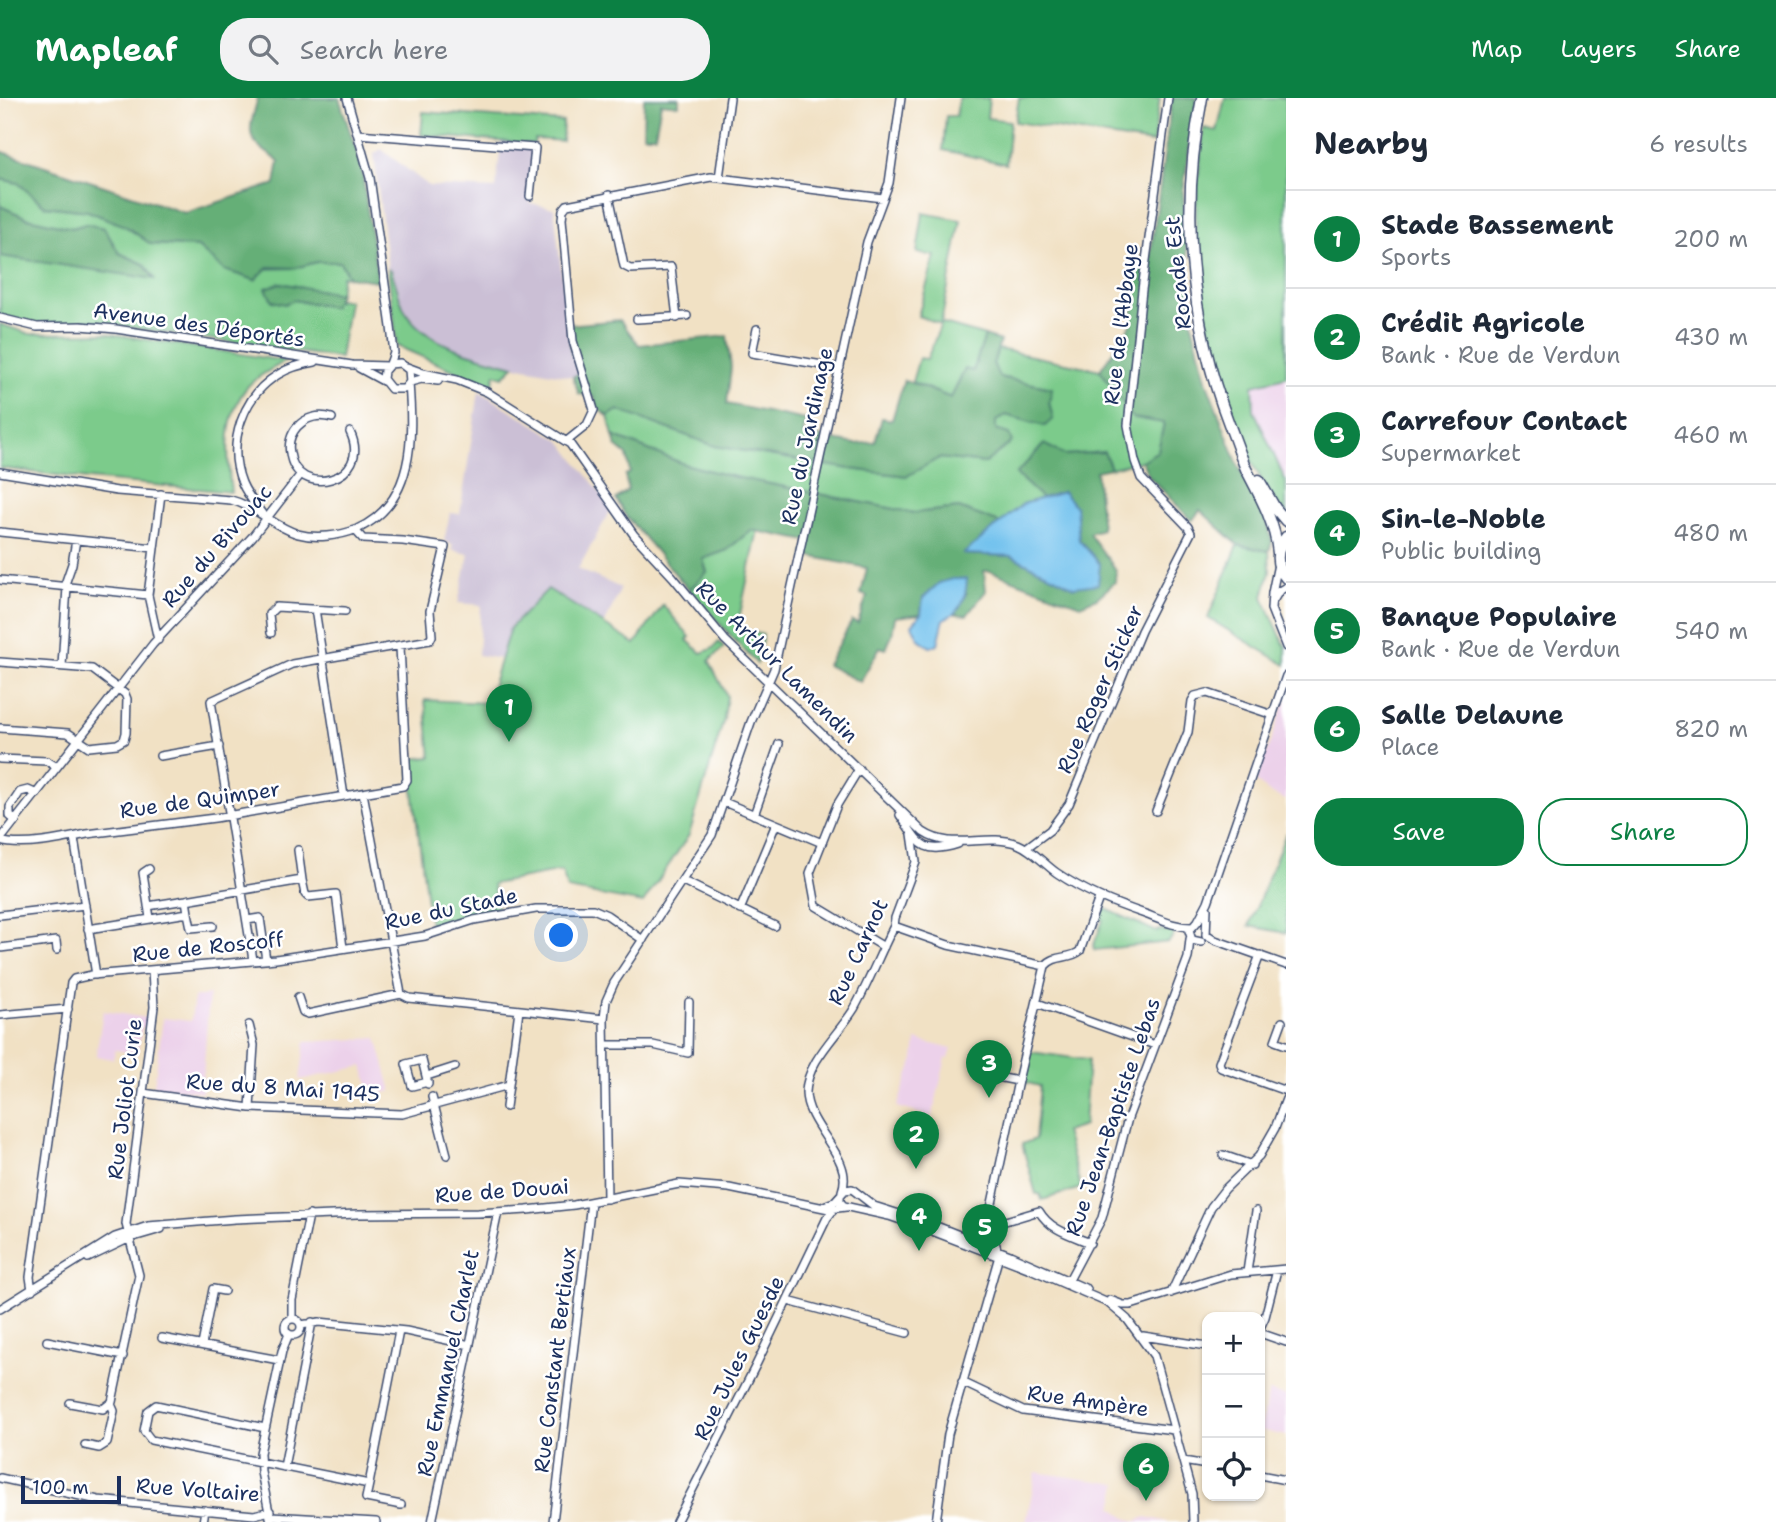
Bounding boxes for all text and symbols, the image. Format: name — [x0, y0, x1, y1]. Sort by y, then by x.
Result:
search box — [220, 18, 710, 81]
text: Mapleaf — [35, 27, 178, 72]
icon: search — [244, 30, 282, 68]
text: Search here — [300, 32, 448, 67]
text: Map — [1471, 33, 1522, 65]
text: Layers — [1560, 33, 1637, 65]
text: Share — [1675, 33, 1741, 65]
text: Nearby — [1314, 123, 1429, 164]
text: 6 results — [1649, 129, 1748, 159]
text: Stade Bassement — [1381, 207, 1614, 242]
street label: Rocade Est — [1158, 215, 1198, 331]
text: 1 — [1332, 224, 1342, 254]
text: 200 m — [1673, 224, 1748, 254]
street label: Rue de l'Abbaye — [1097, 242, 1145, 406]
text: Sports — [1381, 242, 1452, 272]
street label: Avenue des Déportés — [92, 296, 306, 354]
text: Crédit Agricole — [1381, 305, 1585, 340]
text: 2 — [1329, 322, 1345, 352]
text: 430 m — [1674, 322, 1748, 352]
text: Bank · Rue de Verdun — [1381, 340, 1620, 370]
street label: Rue du Jardinage — [775, 345, 839, 527]
text: Carrefour Contact — [1381, 403, 1627, 438]
text: 3 — [1329, 420, 1345, 450]
text: 460 m — [1673, 420, 1748, 450]
text: Supermarket — [1381, 438, 1521, 468]
street label: Rue du Bivouac — [156, 478, 278, 614]
text: Sin-le-Noble — [1381, 501, 1546, 536]
text: 4 — [1329, 518, 1345, 548]
text: 480 m — [1673, 518, 1748, 548]
text: Public building — [1381, 536, 1541, 566]
street label: Rue Arthur Lamendin — [690, 575, 864, 749]
text: Banque Populaire — [1381, 599, 1617, 634]
street label: Rue Roger Sticker — [1050, 600, 1150, 778]
text: 5 — [1330, 616, 1344, 646]
text: 540 m — [1675, 616, 1748, 646]
text: Bank · Rue de Verdun — [1381, 634, 1620, 664]
pin: 1 — [486, 684, 532, 742]
text: Salle Delaune — [1381, 697, 1564, 732]
text: 6 — [1329, 714, 1345, 744]
text: 820 m — [1674, 714, 1748, 744]
text: Place — [1381, 732, 1440, 762]
street label: Rue de Quimper — [118, 775, 282, 825]
button: Save — [1314, 798, 1524, 866]
button: Share — [1538, 798, 1748, 866]
street label: Rue du Stade — [382, 881, 520, 937]
street label: Rue Carnot — [821, 894, 895, 1010]
your location — [544, 918, 578, 952]
street label: Rue de Roscoff — [131, 925, 285, 969]
street label: Rue Jean-Baptiste Lebas — [1059, 994, 1167, 1240]
street label: Rue Joliot Curie — [101, 1017, 149, 1181]
pin: 3 — [966, 1040, 1012, 1098]
street label: Rue du 8 Mai 1945 — [185, 1067, 381, 1109]
pin: 2 — [893, 1111, 939, 1169]
street label: Rue de Douai — [434, 1172, 570, 1210]
pin: 4 — [896, 1193, 942, 1251]
pin: 5 — [962, 1204, 1008, 1262]
street label: Rue Constant Bertiaux — [527, 1246, 583, 1474]
street label: Rue Emmanuel Charlet — [410, 1247, 486, 1479]
street label: Rue Jules Guesde — [687, 1271, 791, 1445]
map controls — [1202, 1312, 1265, 1501]
button: + — [1202, 1312, 1265, 1375]
button: − — [1202, 1375, 1265, 1438]
street label: Rue Ampère — [1026, 1379, 1150, 1423]
button: locate — [1202, 1438, 1265, 1501]
pin: 6 — [1123, 1443, 1169, 1501]
street label: Rue Voltaire — [135, 1472, 261, 1508]
scale bar — [21, 1473, 121, 1505]
text: 100 m — [32, 1475, 89, 1500]

